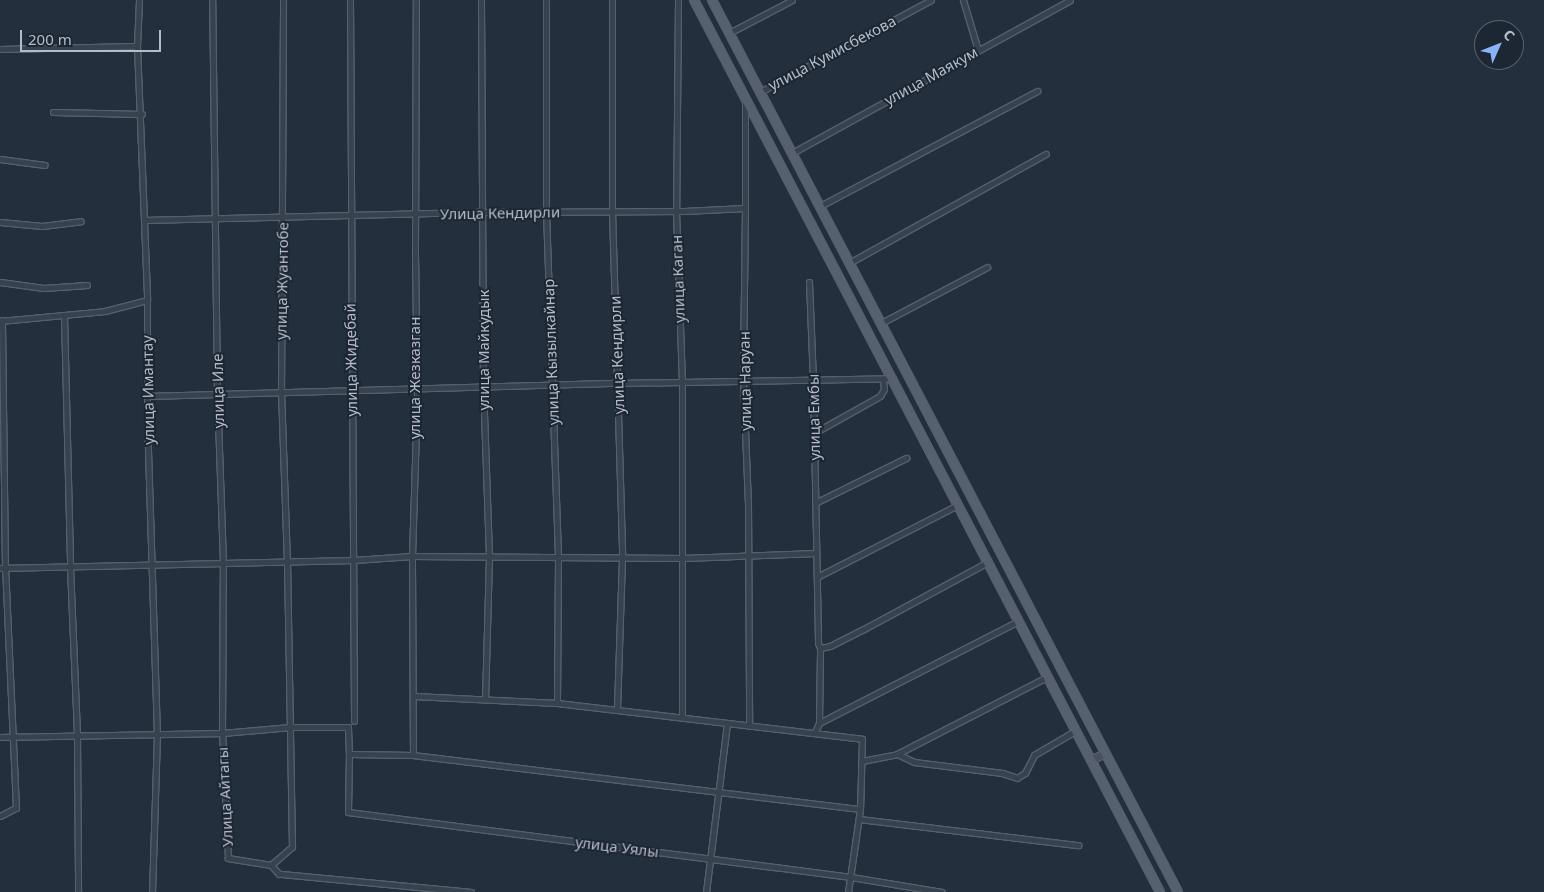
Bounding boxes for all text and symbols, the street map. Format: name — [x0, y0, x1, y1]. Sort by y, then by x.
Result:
street label: улица Кумисбекова — [765, 12, 899, 94]
scale bar — [22, 20, 164, 52]
north arrow — [1474, 20, 1524, 70]
text: С — [1499, 25, 1519, 45]
text: 200 m — [28, 29, 72, 49]
street label: улица Маякум — [881, 43, 981, 109]
street label: Улица Кендирли — [440, 203, 560, 223]
street label: улица Жуантобе — [272, 222, 292, 340]
street label: улица Каган — [667, 235, 689, 323]
street label: улица Кызылкайнар — [539, 278, 563, 426]
street label: улица Майкудык — [475, 290, 493, 410]
street label: улица Кендирли — [606, 295, 628, 415]
street label: улица Жидебай — [341, 303, 361, 417]
street label: улица Жезказган — [406, 317, 424, 439]
street label: улица Наруан — [735, 331, 755, 431]
street label: улица Имантау — [138, 335, 158, 445]
street label: улица Иле — [208, 353, 228, 429]
street label: улица Ембы — [804, 374, 824, 460]
street label: Улица Айтагы — [213, 747, 237, 847]
street label: улица Уялы — [574, 833, 660, 861]

